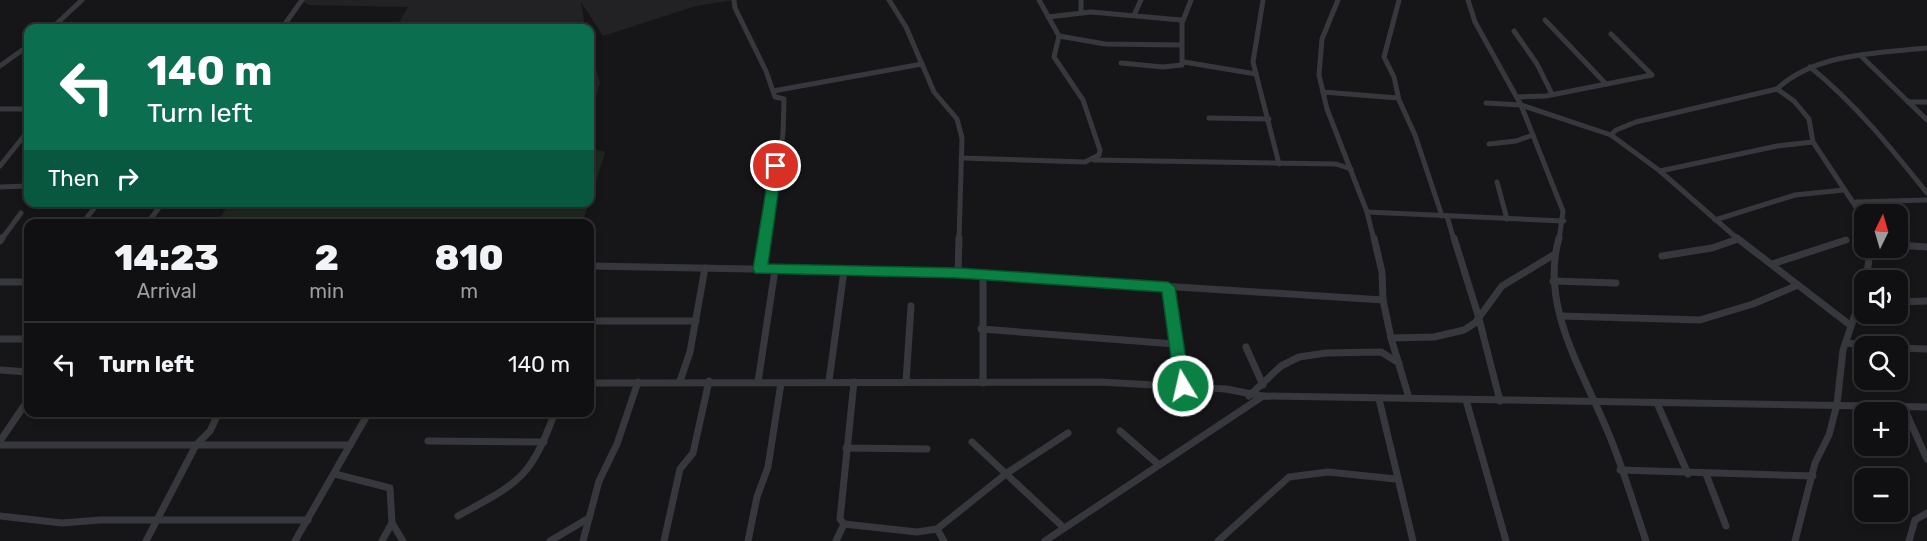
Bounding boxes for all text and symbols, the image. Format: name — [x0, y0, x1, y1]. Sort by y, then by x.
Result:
text: 140 m — [147, 46, 273, 96]
icon: left — [48, 48, 126, 126]
text: Turn left — [147, 97, 252, 129]
pin — [750, 140, 801, 191]
icon: arrive — [759, 149, 792, 182]
icon: right — [111, 162, 144, 195]
text: Then — [48, 165, 99, 192]
north arrow — [1854, 204, 1908, 258]
map controls — [1854, 204, 1908, 522]
text: 14:23 — [114, 236, 219, 279]
text: 2 — [315, 236, 339, 279]
text: 810 — [434, 236, 504, 279]
button: sound — [1854, 270, 1908, 324]
text: Arrival — [137, 279, 197, 303]
text: min — [309, 279, 344, 303]
text: m — [460, 279, 478, 303]
button: search — [1854, 336, 1908, 390]
icon: left — [48, 348, 81, 381]
text: Turn left — [99, 351, 194, 378]
text: 140 m — [508, 351, 570, 378]
position arrow — [1151, 354, 1215, 418]
button: + — [1854, 402, 1908, 456]
button: − — [1854, 468, 1908, 522]

